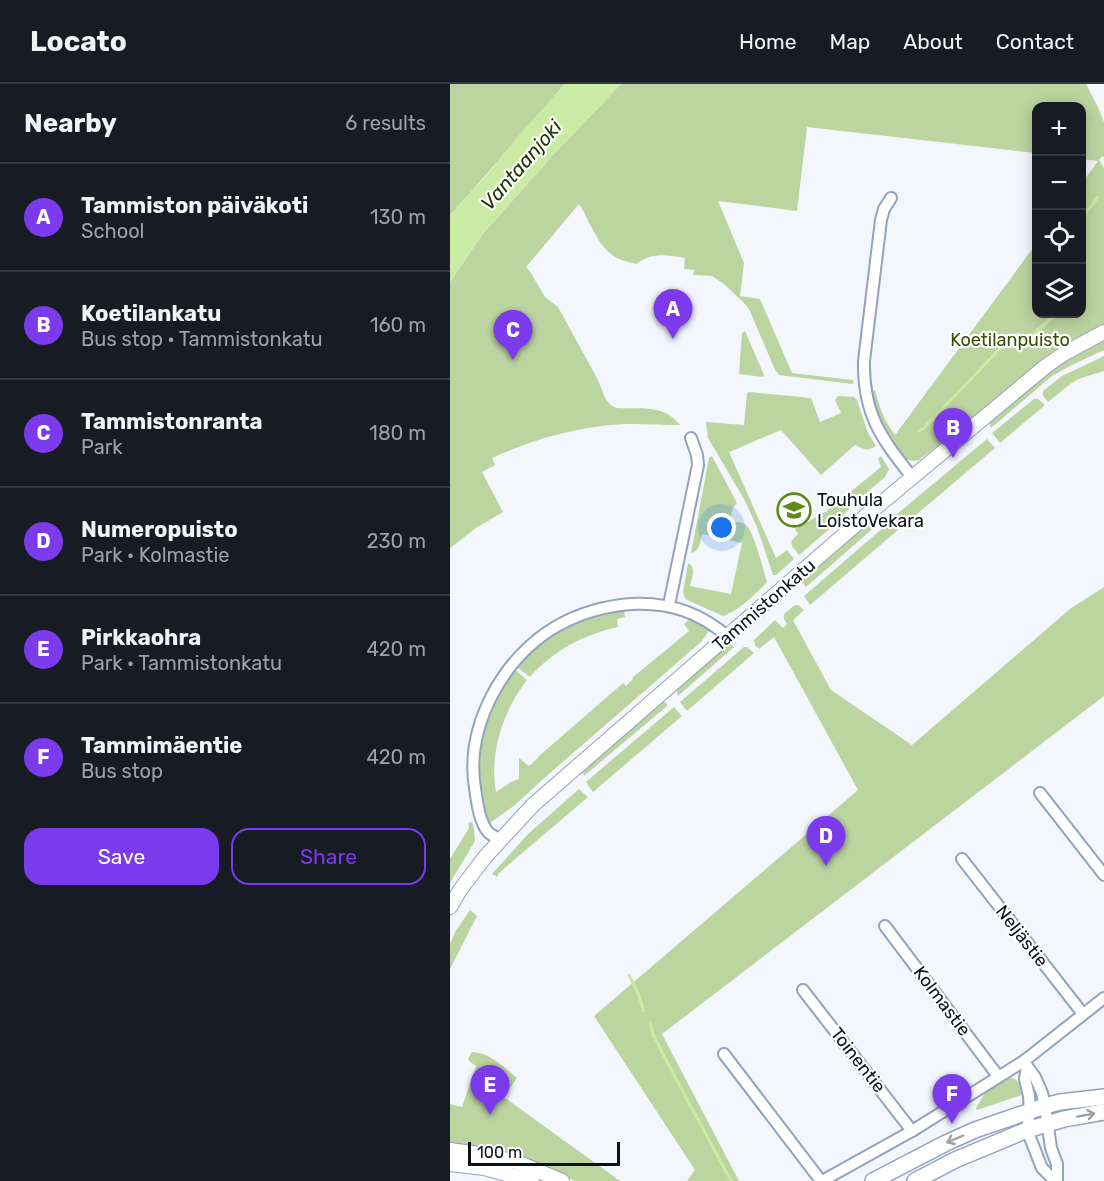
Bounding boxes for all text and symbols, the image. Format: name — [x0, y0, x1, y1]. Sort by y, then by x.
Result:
text: Locato — [30, 25, 127, 58]
text: Home — [739, 29, 796, 54]
text: Map — [829, 29, 870, 54]
text: About — [903, 29, 963, 54]
text: Contact — [996, 29, 1074, 54]
map controls — [1032, 102, 1086, 318]
button: + — [1032, 102, 1086, 156]
text: Nearby — [24, 108, 117, 139]
text: 6 results — [345, 111, 426, 135]
water label: Vantaanjoki — [475, 114, 567, 215]
button: − — [1032, 156, 1086, 210]
text: Tammiston päiväkoti — [81, 192, 308, 219]
text: A — [36, 205, 51, 229]
text: 130 m — [370, 205, 426, 229]
button: locate — [1032, 210, 1086, 264]
text: School — [81, 219, 144, 243]
button: layers — [1032, 264, 1086, 318]
pin: A — [654, 290, 692, 339]
text: Koetilankatu — [81, 300, 221, 327]
pin: C — [494, 310, 532, 360]
text: B — [36, 313, 51, 337]
text: 160 m — [370, 313, 426, 337]
text: Bus stop · Tammistonkatu — [81, 327, 323, 351]
park label: Koetilanpuisto — [950, 329, 1070, 351]
text: Tammistonranta — [81, 408, 263, 435]
pin: B — [934, 408, 972, 458]
text: C — [36, 421, 51, 445]
text: 180 m — [369, 421, 426, 445]
text: Park — [81, 435, 123, 459]
place label: Touhula LoistoVekara — [817, 489, 924, 532]
school or university icon: Touhula LoistoVekara — [776, 492, 812, 528]
your location — [707, 513, 736, 542]
text: Numeropuisto — [81, 516, 238, 543]
text: D — [36, 529, 51, 553]
text: 230 m — [367, 529, 426, 553]
text: Park · Kolmastie — [81, 543, 229, 567]
street label: Tammistonkatu — [708, 554, 820, 656]
text: Pirkkaohra — [81, 624, 201, 651]
text: E — [37, 637, 50, 661]
text: 420 m — [366, 637, 426, 661]
text: Park · Tammistonkatu — [81, 651, 282, 675]
text: Tammimäentie — [81, 732, 242, 759]
text: F — [37, 745, 50, 769]
text: 420 m — [366, 745, 426, 769]
text: Bus stop — [81, 759, 163, 783]
pin: D — [806, 816, 845, 866]
button: Save — [24, 828, 219, 885]
button: Share — [231, 828, 426, 885]
street label: Neljästie — [991, 901, 1053, 971]
street label: Kolmastie — [909, 962, 975, 1040]
street label: Toinentie — [826, 1023, 890, 1097]
pin: E — [470, 1066, 510, 1115]
pin: F — [932, 1074, 972, 1124]
one-way arrow — [1075, 1110, 1095, 1121]
one-way arrow — [947, 1134, 965, 1145]
scale bar — [468, 1139, 620, 1166]
text: 100 m — [477, 1143, 522, 1162]

